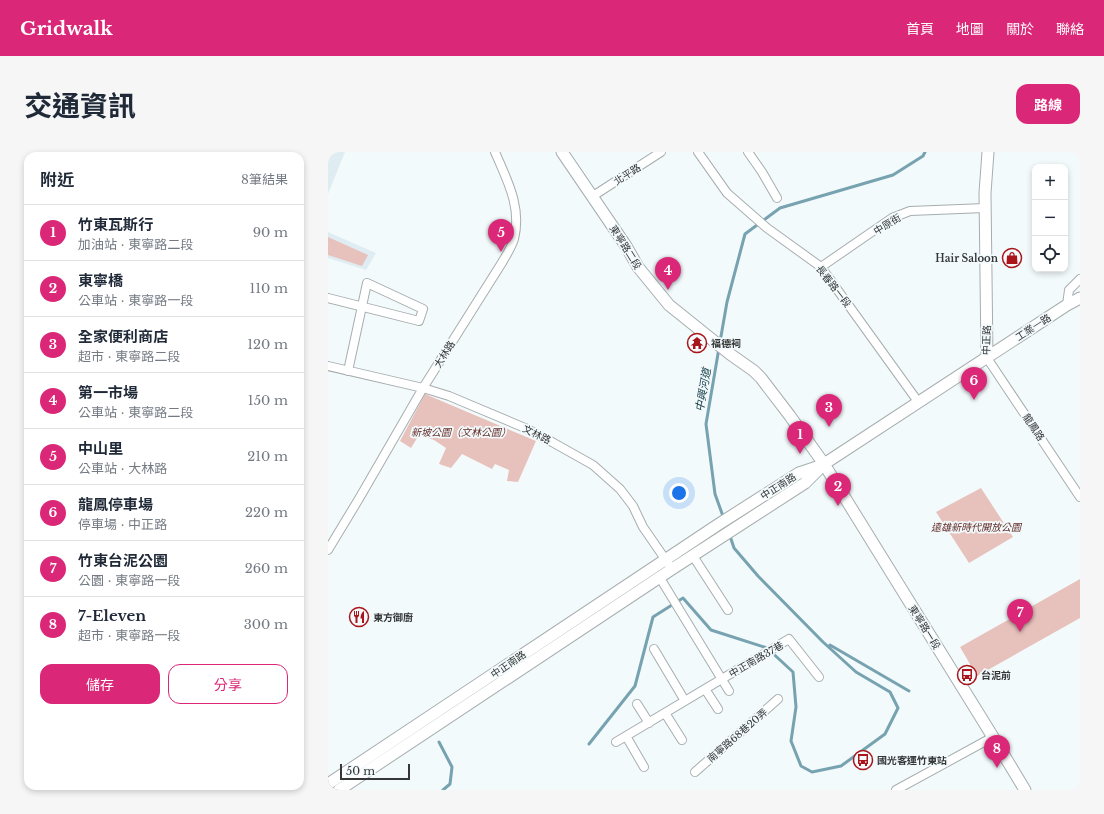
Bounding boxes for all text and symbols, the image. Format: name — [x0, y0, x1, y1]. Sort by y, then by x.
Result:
text: Gridwalk — [20, 17, 113, 40]
text: 首頁 — [906, 20, 934, 38]
text: 地圖 — [956, 20, 984, 38]
text: 關於 — [1006, 20, 1034, 38]
text: 聯絡 — [1056, 20, 1084, 38]
button: 路線 — [1016, 84, 1080, 124]
text: 交通資訊 — [24, 89, 136, 124]
street label: 北平路 — [611, 161, 643, 188]
map controls — [1032, 164, 1068, 272]
button: + — [1032, 164, 1068, 200]
text: 附近 — [40, 170, 74, 191]
text: 8筆結果 — [241, 171, 288, 188]
button: − — [1032, 200, 1068, 236]
street label: 中原街 — [871, 211, 903, 238]
text: 竹東瓦斯行 — [78, 215, 153, 234]
pin: 5 — [488, 219, 514, 252]
street label: 東寧路二段 — [607, 223, 644, 272]
text: 1 — [50, 224, 56, 241]
text: 90 m — [253, 224, 288, 241]
text: 加油站 · 東寧路二段 — [78, 236, 193, 253]
button: locate — [1032, 236, 1068, 272]
shop icon: Hair Saloon — [1001, 247, 1023, 269]
place label: Hair Saloon — [935, 252, 999, 265]
pin: 4 — [655, 257, 681, 290]
street label: 長春路一段 — [813, 263, 854, 310]
text: 東寧橋 — [78, 271, 123, 290]
text: 2 — [49, 280, 57, 297]
text: 110 m — [249, 280, 288, 297]
text: 公車站 · 東寧路一段 — [78, 292, 193, 309]
street label: 工業一路 — [1013, 311, 1054, 344]
street label: 中正路 — [979, 325, 994, 355]
text: 全家便利商店 — [78, 327, 168, 346]
temple icon: 福德祠 — [686, 332, 708, 354]
text: 3 — [49, 336, 57, 353]
text: 120 m — [247, 336, 288, 353]
place label: 福德祠 — [711, 337, 741, 350]
street label: 大林路 — [431, 338, 458, 370]
text: 超市 · 東寧路二段 — [78, 348, 180, 365]
water label: 中興河道 — [692, 365, 714, 413]
pin: 6 — [961, 367, 987, 400]
text: 第一市場 — [78, 383, 138, 402]
text: 4 — [49, 392, 57, 409]
text: 150 m — [248, 392, 288, 409]
pin: 3 — [816, 394, 842, 427]
text: 公車站 · 東寧路二段 — [78, 404, 193, 421]
street label: 龍鳳路 — [1020, 411, 1047, 443]
pin: 1 — [787, 421, 813, 454]
street label: 文林路 — [520, 422, 553, 447]
park label: 新坡公園（文林公園） — [411, 426, 511, 439]
text: 中山里 — [78, 439, 123, 458]
text: 5 — [49, 448, 57, 465]
text: 210 m — [247, 448, 288, 465]
text: 公車站 · 大林路 — [78, 460, 167, 477]
street label: 中正南路 — [758, 470, 799, 503]
pin: 2 — [825, 473, 851, 506]
your location — [669, 483, 689, 503]
text: 龍鳳停車場 — [78, 495, 153, 514]
text: 6 — [49, 504, 57, 521]
text: 220 m — [245, 504, 288, 521]
text: 停車場 · 中正路 — [78, 516, 167, 533]
park label: 遠雄新時代開放公園 — [931, 521, 1023, 534]
text: 竹東台泥公園 — [78, 551, 168, 570]
text: 7 — [50, 560, 56, 577]
text: 260 m — [245, 560, 288, 577]
text: 公園 · 東寧路一段 — [78, 572, 180, 589]
pin: 7 — [1007, 599, 1033, 632]
street label: 東寧路一段 — [906, 603, 943, 652]
text: 7-Eleven — [78, 606, 146, 625]
restaurant icon: 東方御廚 — [348, 606, 370, 628]
place label: 東方御廚 — [373, 611, 413, 624]
text: 8 — [49, 616, 57, 633]
text: 300 m — [244, 616, 288, 633]
text: 超市 · 東寧路一段 — [78, 627, 180, 644]
street label: 中正南路37巷 — [727, 639, 786, 680]
street label: 中正南路 — [488, 648, 528, 681]
button: 儲存 — [40, 664, 160, 704]
button: 分享 — [168, 664, 288, 704]
bus stop icon: 台泥前 — [956, 664, 978, 686]
place label: 台泥前 — [981, 669, 1011, 682]
street label: 南寧路68巷20弄 — [704, 706, 770, 765]
pin: 8 — [984, 735, 1010, 768]
bus stop icon: 國光客運竹東站 — [852, 749, 874, 771]
place label: 國光客運竹東站 — [877, 754, 947, 767]
scale bar — [340, 762, 410, 781]
text: 50 m — [346, 764, 375, 778]

